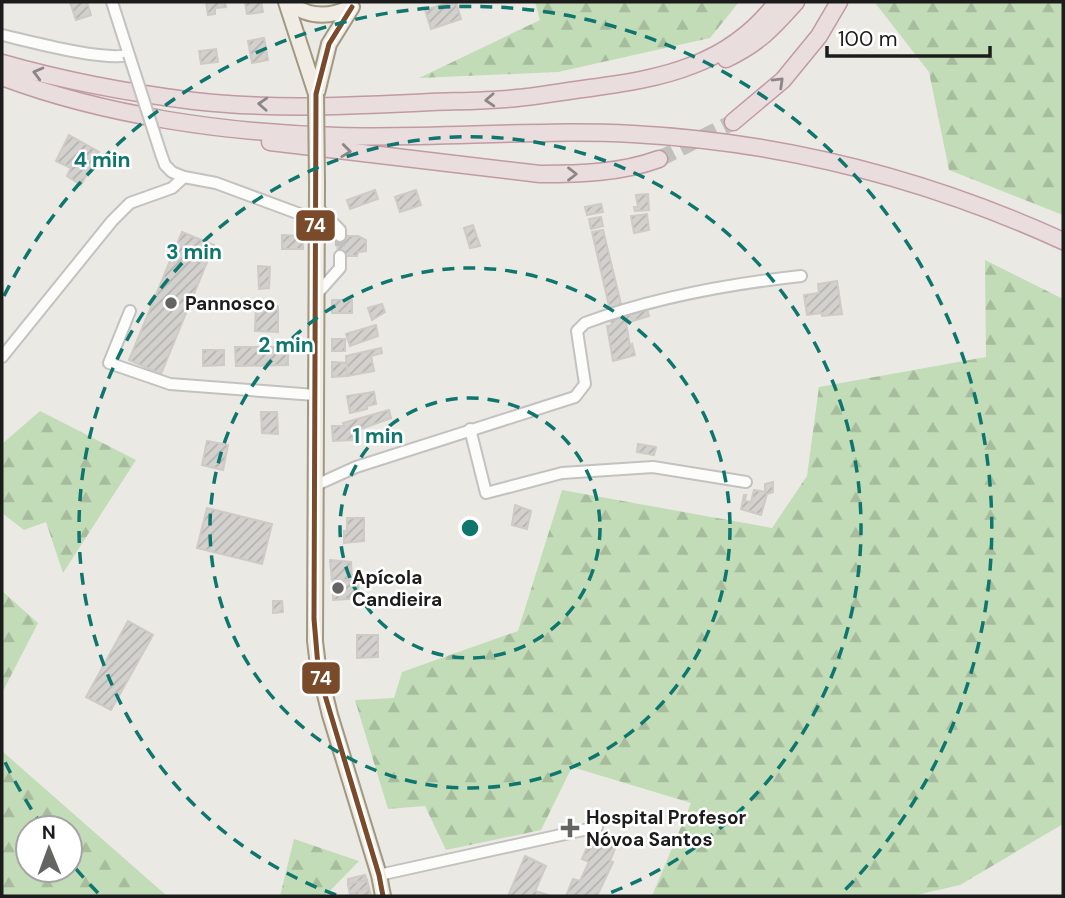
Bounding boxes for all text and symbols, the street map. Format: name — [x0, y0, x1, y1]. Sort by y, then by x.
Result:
scale bar — [827, 14, 990, 58]
text: 100 m — [838, 25, 898, 53]
one-way arrow — [32, 67, 44, 81]
one-way arrow — [771, 78, 784, 90]
one-way arrow — [484, 92, 495, 107]
one-way arrow — [257, 97, 268, 112]
one-way arrow — [340, 144, 352, 159]
text: 4 min — [73, 146, 131, 174]
one-way arrow — [567, 166, 578, 182]
line badge: 74 — [295, 209, 336, 242]
text: 74 — [304, 213, 326, 238]
text: 3 min — [166, 238, 222, 266]
place label: Pannosco — [185, 291, 275, 316]
marker: Pannosco — [163, 295, 179, 311]
text: 2 min — [258, 331, 314, 359]
text: 1 min — [352, 422, 404, 450]
centre of rings — [458, 516, 482, 540]
place label: Apícola Candieira — [352, 565, 442, 612]
marker: Apícola Candieira — [330, 580, 346, 596]
line badge: 74 — [301, 661, 341, 695]
text: 74 — [310, 666, 332, 691]
place label: Hospital Profesor Nóvoa Santos — [586, 805, 746, 852]
north arrow — [14, 814, 84, 884]
marker: Hospital Profesor Nóvoa Santos — [560, 818, 580, 838]
text: N — [42, 820, 56, 845]

